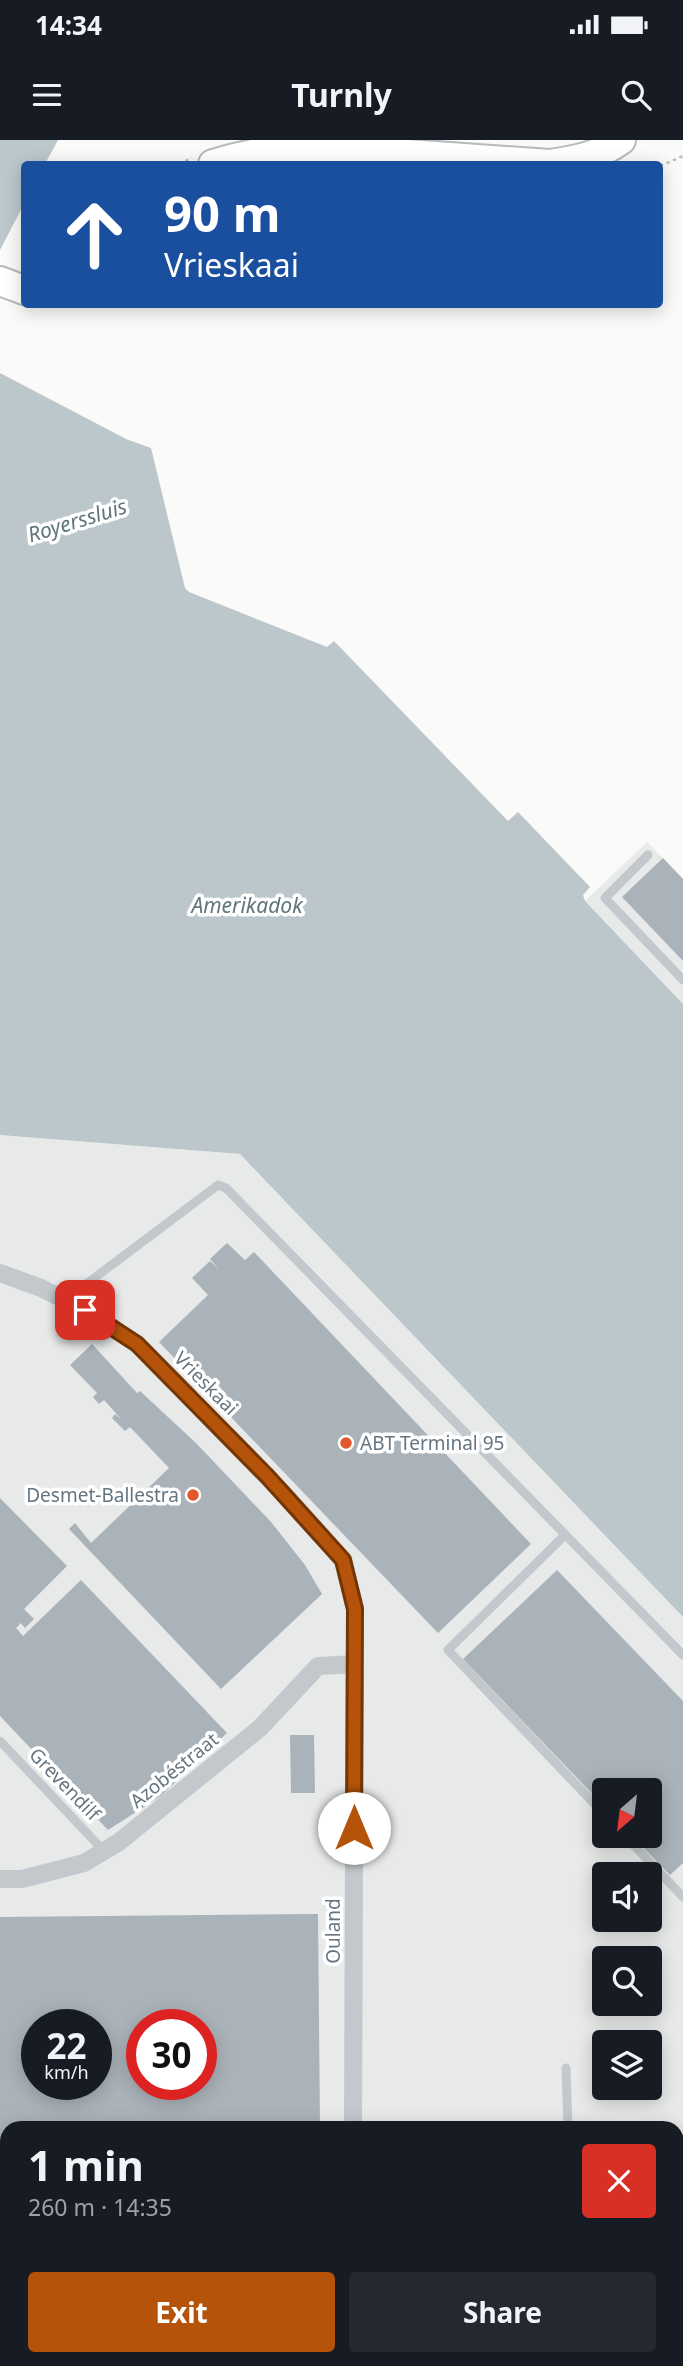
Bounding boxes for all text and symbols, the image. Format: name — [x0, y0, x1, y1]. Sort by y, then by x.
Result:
text: 14:34 — [35, 7, 102, 43]
text: Turnly — [291, 73, 392, 116]
icon: menu — [28, 76, 66, 114]
icon: search — [617, 76, 655, 114]
text: 90 m — [164, 180, 281, 246]
icon: ahead — [49, 189, 140, 280]
text: Vrieskaai — [164, 243, 299, 286]
water label: Royerssluis — [24, 492, 130, 548]
water label: Amerikadok — [189, 891, 304, 919]
pin — [55, 1280, 115, 1340]
icon: arrive — [66, 1291, 104, 1329]
street label: Vrieskaai — [168, 1345, 244, 1421]
place label: ABT Terminal 95 — [360, 1430, 504, 1456]
marker: ABT Terminal 95 — [338, 1435, 354, 1451]
place label: Desmet-Ballestra — [26, 1482, 179, 1508]
marker: Desmet-Ballestra — [185, 1487, 201, 1503]
street label: Azobéstraat — [124, 1726, 224, 1814]
street label: Grevendilf — [24, 1742, 107, 1827]
north arrow — [592, 1778, 662, 1848]
map controls — [592, 1778, 662, 2100]
position arrow — [317, 1791, 391, 1865]
button: sound — [592, 1862, 662, 1932]
street label: Ouland — [320, 1898, 346, 1964]
button: search — [592, 1946, 662, 2016]
speed limit sign: 30 — [126, 2009, 217, 2100]
text: 22 — [46, 2022, 87, 2069]
button: layers — [592, 2030, 662, 2100]
text: km/h — [44, 2060, 89, 2084]
text: 1 min — [28, 2136, 144, 2193]
button: close — [582, 2144, 656, 2218]
text: 260 m · 14:35 — [28, 2191, 172, 2223]
button: Exit — [28, 2272, 335, 2352]
button: Share — [349, 2272, 656, 2352]

